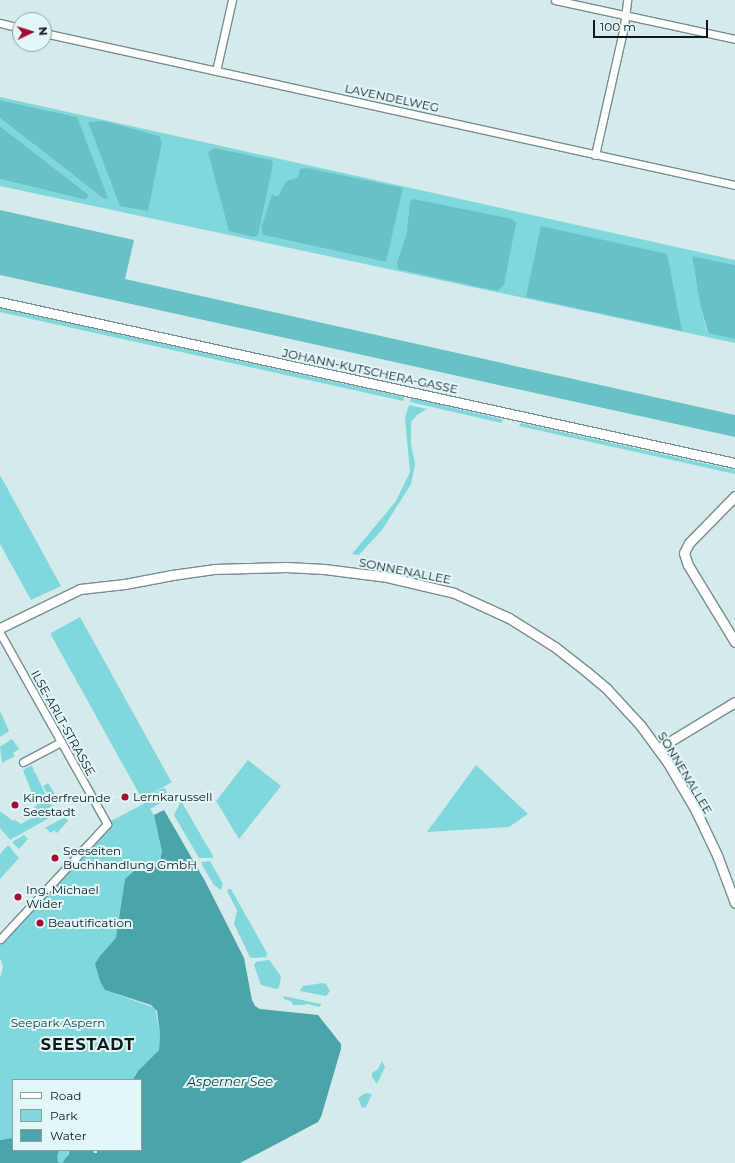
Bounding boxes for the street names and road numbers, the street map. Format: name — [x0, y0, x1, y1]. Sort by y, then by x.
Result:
street label: LAVENDELWEG — [344, 81, 440, 115]
street label: JOHANN-KUTSCHERA-GASSE — [281, 345, 459, 397]
street label: SONNENALLEE — [358, 555, 452, 587]
street label: ILSE-ARLT-STRASSE — [28, 668, 98, 778]
street label: SONNENALLEE — [655, 729, 715, 817]

